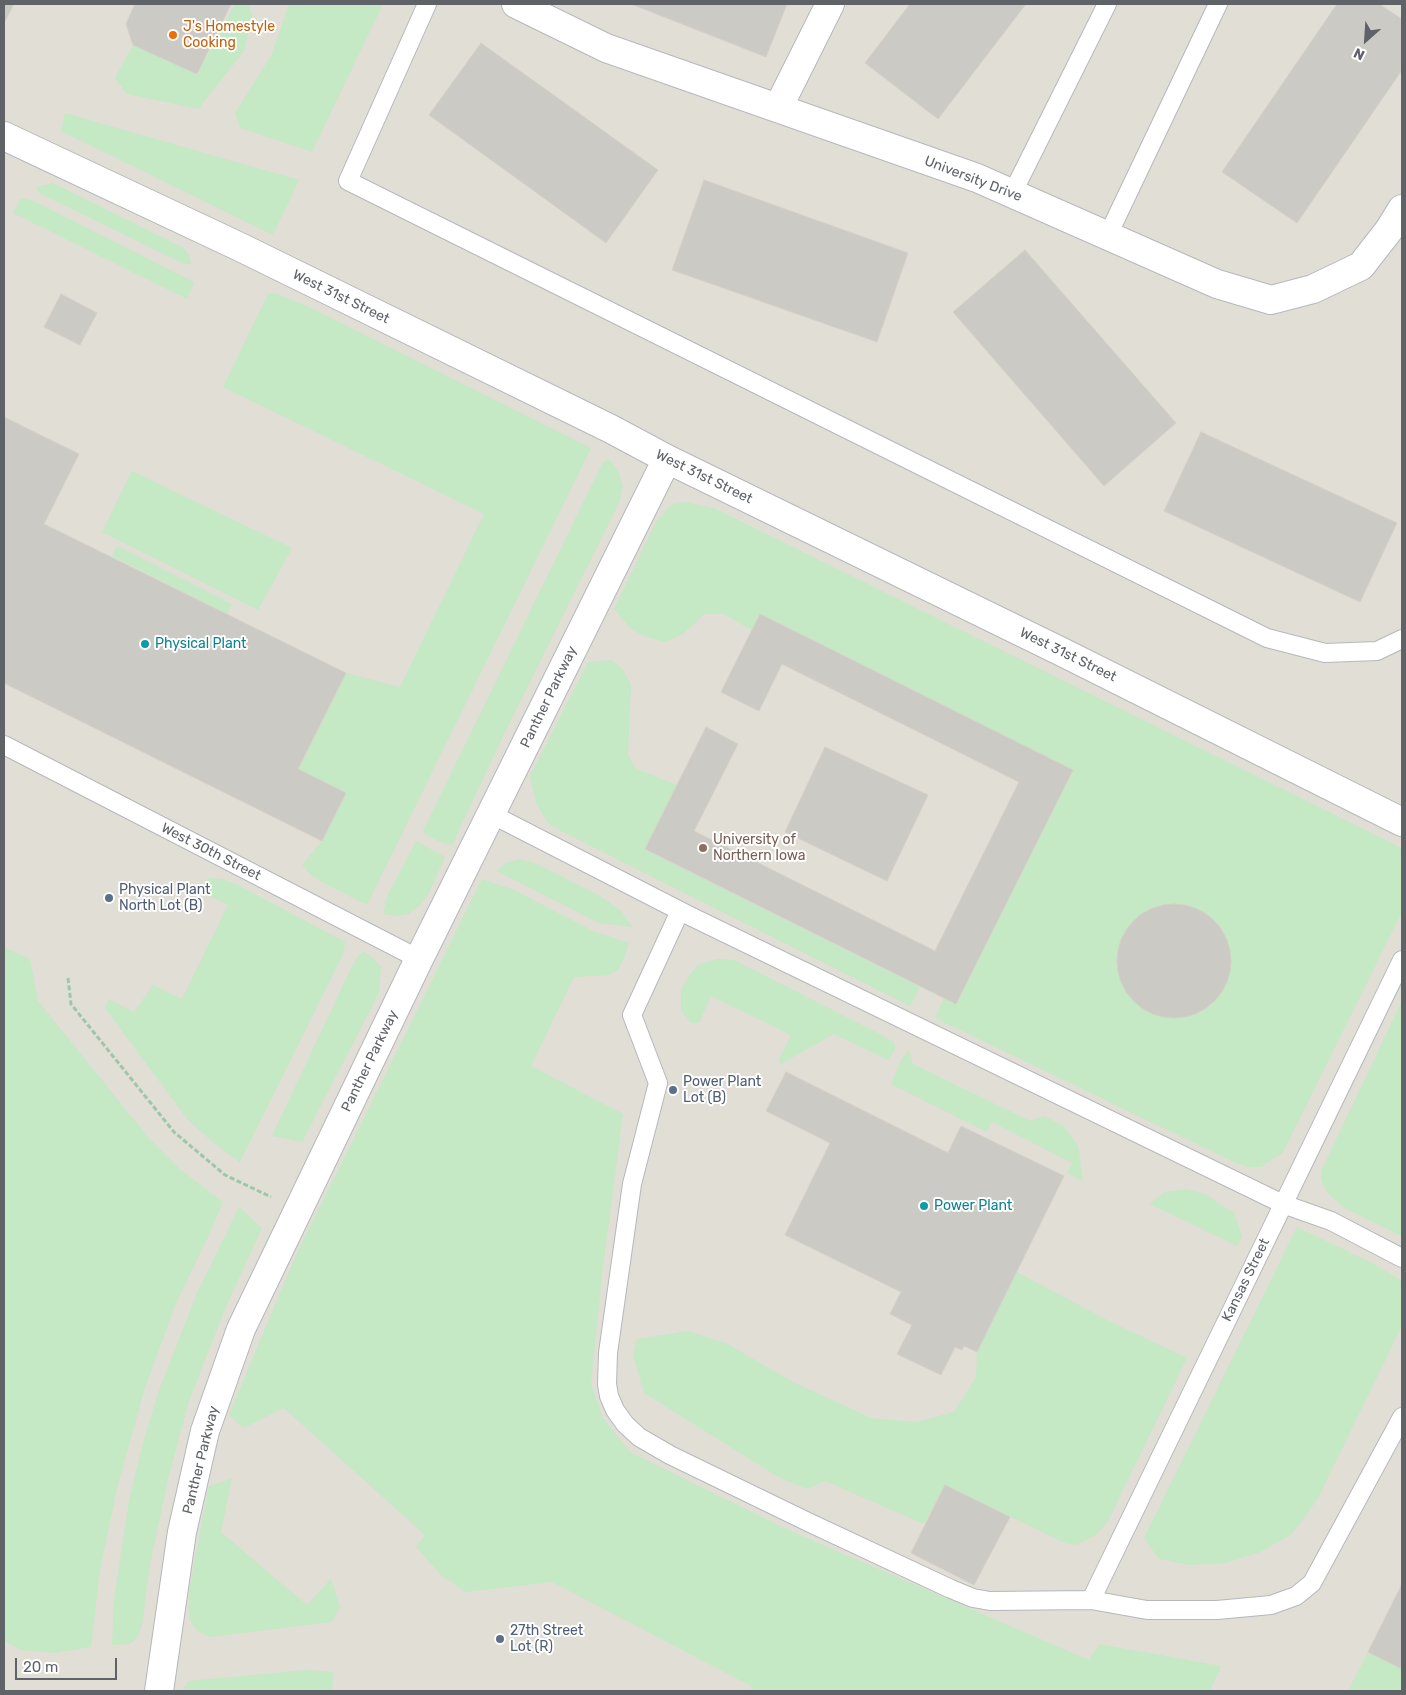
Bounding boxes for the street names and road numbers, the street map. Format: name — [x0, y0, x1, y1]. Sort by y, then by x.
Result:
street label: University Drive — [922, 153, 1024, 205]
street label: West 31st Street — [290, 266, 392, 328]
street label: West 31st Street — [653, 446, 755, 508]
street label: West 31st Street — [1017, 624, 1119, 686]
street label: Panther Parkway — [517, 643, 581, 751]
street label: West 30th Street — [158, 820, 264, 884]
street label: Panther Parkway — [338, 1007, 402, 1115]
street label: Kansas Street — [1219, 1236, 1273, 1324]
street label: Panther Parkway — [179, 1404, 223, 1516]

